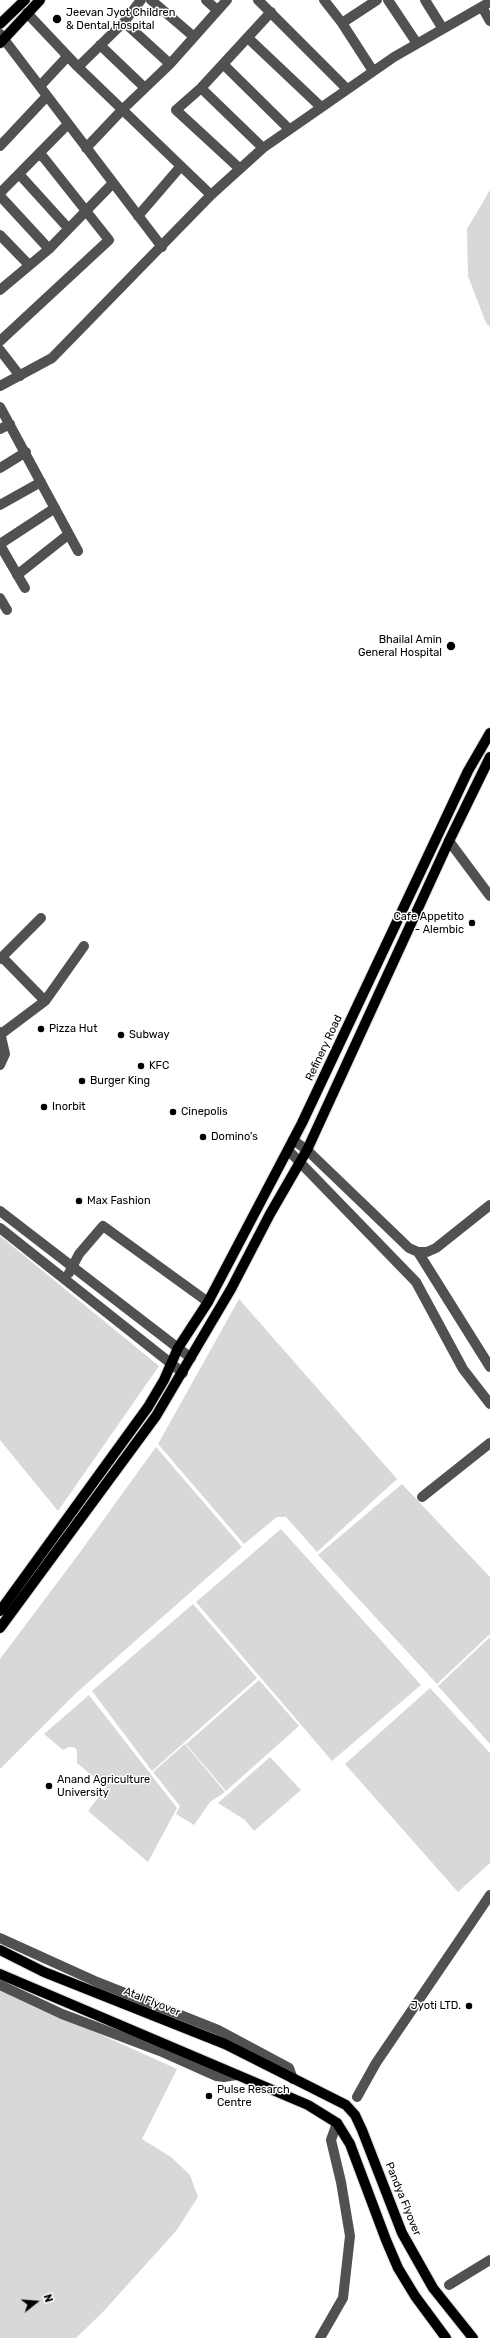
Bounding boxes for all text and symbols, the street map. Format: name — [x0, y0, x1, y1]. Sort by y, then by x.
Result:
place label: Jeevan Jyot Children & Dental Hospital — [66, 6, 175, 32]
marker: Jeevan Jyot Children & Dental Hospital — [51, 13, 63, 25]
place label: Bhailal Amin General Hospital — [358, 633, 442, 659]
marker: Bhailal Amin General Hospital — [445, 640, 457, 652]
place label: Cafe Appetito - Alembic — [393, 910, 464, 936]
marker: Cafe Appetito - Alembic — [467, 918, 477, 928]
street label: Refinery Road — [303, 1013, 345, 1083]
place label: Pizza Hut — [49, 1022, 97, 1036]
marker: Pizza Hut — [36, 1024, 46, 1034]
place label: Subway — [129, 1028, 170, 1042]
marker: Subway — [116, 1030, 126, 1040]
place label: KFC — [149, 1059, 169, 1073]
marker: KFC — [136, 1061, 146, 1071]
place label: Burger King — [90, 1074, 150, 1088]
marker: Burger King — [77, 1076, 87, 1086]
place label: Inorbit — [52, 1100, 86, 1114]
marker: Inorbit — [39, 1102, 49, 1112]
place label: Cinepolis — [181, 1105, 228, 1119]
marker: Cinepolis — [168, 1107, 178, 1117]
place label: Domino's — [211, 1130, 258, 1144]
marker: Domino's — [198, 1132, 208, 1142]
place label: Max Fashion — [87, 1194, 151, 1208]
marker: Max Fashion — [74, 1196, 84, 1206]
place label: Anand Agriculture University — [57, 1773, 150, 1799]
marker: Anand Agriculture University — [44, 1781, 54, 1791]
street label: Atal Flyover — [122, 1985, 182, 2019]
place label: Jyoti LTD. — [411, 1999, 461, 2013]
marker: Jyoti LTD. — [464, 2001, 474, 2011]
place label: Pulse Resarch Centre — [217, 2083, 290, 2109]
marker: Pulse Resarch Centre — [204, 2091, 214, 2101]
street label: Pandya Flyover — [382, 2160, 424, 2238]
north arrow — [16, 2282, 56, 2322]
text: N — [41, 2293, 55, 2304]

